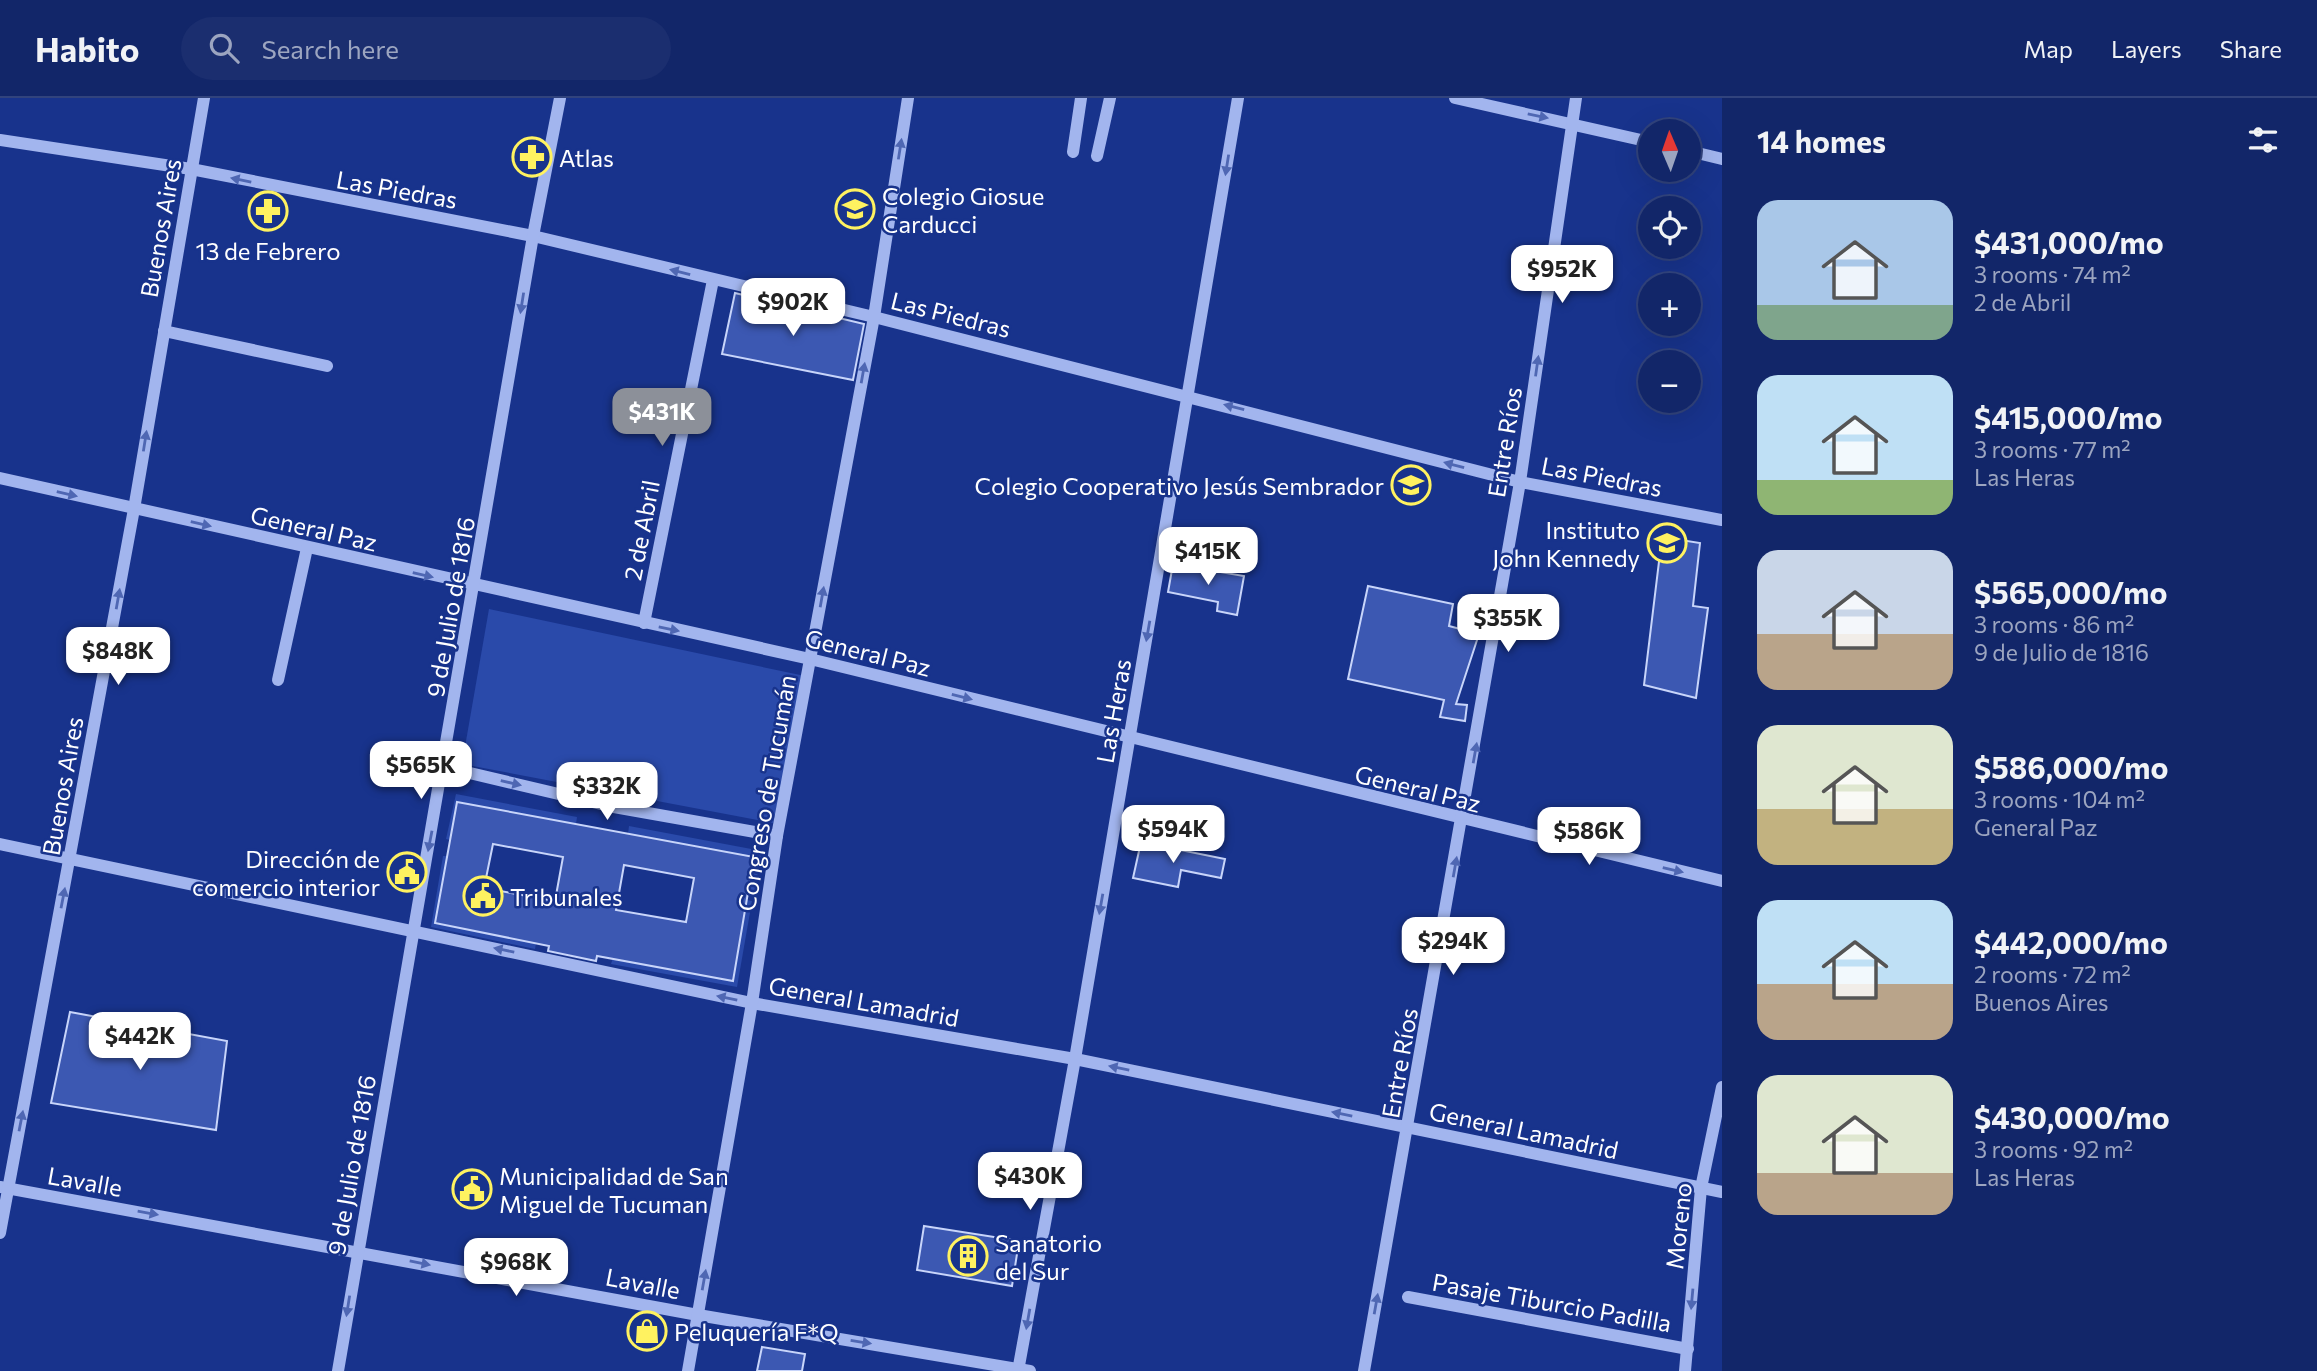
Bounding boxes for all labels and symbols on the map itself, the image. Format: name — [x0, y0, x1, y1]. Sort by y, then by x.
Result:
one-way arrow — [1527, 111, 1549, 122]
north arrow — [1638, 119, 1701, 182]
pharmacy icon: Atlas — [511, 136, 553, 178]
one-way arrow — [895, 137, 906, 159]
place label: Atlas — [559, 143, 614, 172]
one-way arrow — [1221, 154, 1232, 176]
street label: Buenos Aires — [134, 156, 186, 300]
street label: Las Piedras — [334, 164, 460, 214]
one-way arrow — [230, 174, 252, 185]
place label: Colegio Giosue Carducci — [882, 181, 1045, 238]
school or university icon: Colegio Giosue Carducci — [834, 188, 876, 230]
pharmacy icon: 13 de Febrero — [247, 190, 289, 232]
place label: 13 de Febrero — [195, 236, 341, 265]
pin: $952K — [1513, 246, 1611, 305]
one-way arrow — [669, 266, 691, 277]
pin: $902K — [744, 278, 842, 338]
street label: Las Piedras — [888, 285, 1014, 343]
one-way arrow — [516, 292, 527, 314]
one-way arrow — [1532, 355, 1543, 377]
one-way arrow — [858, 362, 869, 384]
street label: Entre Ríos — [1481, 385, 1527, 499]
pin: $431K — [613, 388, 711, 448]
one-way arrow — [1223, 401, 1245, 412]
one-way arrow — [140, 430, 151, 452]
street label: Las Piedras — [1539, 450, 1665, 502]
one-way arrow — [1443, 459, 1465, 470]
school or university icon: Colegio Cooperativo Jesús Sembrador — [1390, 464, 1432, 506]
place label: Colegio Cooperativo Jesús Sembrador — [975, 471, 1384, 500]
street label: 2 de Abril — [617, 477, 665, 583]
one-way arrow — [56, 488, 78, 499]
street label: General Paz — [248, 499, 380, 557]
street label: 9 de Julio de 1816 — [420, 515, 480, 699]
place label: Instituto John Kennedy — [1492, 515, 1640, 572]
one-way arrow — [190, 519, 212, 530]
school or university icon: Instituto John Kennedy — [1646, 522, 1688, 564]
pin: $415K — [1159, 528, 1257, 587]
one-way arrow — [412, 569, 434, 580]
one-way arrow — [817, 586, 828, 608]
one-way arrow — [113, 587, 124, 609]
pin: $355K — [1459, 594, 1557, 654]
one-way arrow — [1142, 620, 1153, 642]
street label: General Paz — [802, 622, 934, 682]
one-way arrow — [658, 623, 680, 634]
pin: $848K — [69, 628, 167, 687]
street label: Las Heras — [1090, 657, 1136, 765]
street label: Congreso de Tucumán — [731, 673, 801, 913]
one-way arrow — [951, 692, 973, 703]
street label: Buenos Aires — [36, 714, 88, 858]
pin: $565K — [372, 742, 470, 801]
one-way arrow — [1469, 742, 1480, 764]
street label: General Paz — [1352, 758, 1484, 818]
pin: $332K — [558, 762, 656, 822]
one-way arrow — [500, 778, 522, 789]
pin: $594K — [1124, 806, 1222, 865]
pin: $586K — [1540, 808, 1638, 867]
one-way arrow — [425, 830, 436, 852]
place label: Dirección de comercio interior — [192, 844, 380, 901]
public building icon: Dirección de comercio interior — [386, 851, 428, 893]
one-way arrow — [1450, 856, 1461, 878]
one-way arrow — [1662, 864, 1684, 875]
public building icon: Tribunales — [462, 875, 504, 917]
place label: Tribunales — [510, 882, 623, 911]
one-way arrow — [58, 887, 69, 909]
one-way arrow — [1095, 893, 1106, 915]
pin: $294K — [1404, 918, 1502, 977]
one-way arrow — [493, 945, 515, 956]
street label: General Lamadrid — [767, 970, 961, 1032]
one-way arrow — [716, 992, 738, 1003]
street label: Entre Ríos — [1375, 1006, 1423, 1120]
pin: $442K — [91, 1012, 189, 1072]
one-way arrow — [1108, 1063, 1130, 1074]
street label: 9 de Julio de 1816 — [321, 1073, 381, 1257]
street label: General Lamadrid — [1427, 1096, 1621, 1164]
one-way arrow — [1331, 1108, 1353, 1119]
one-way arrow — [16, 1110, 27, 1132]
pin: $430K — [981, 1152, 1079, 1212]
street label: Lavalle — [45, 1160, 125, 1202]
place label: Municipalidad de San Miguel de Tucuman — [499, 1161, 729, 1218]
public building icon: Municipalidad de San Miguel de Tucuman — [451, 1168, 493, 1210]
street label: Moreno — [1659, 1181, 1697, 1271]
one-way arrow — [137, 1208, 159, 1219]
place label: Sanatorio del Sur — [995, 1228, 1102, 1285]
building icon: Sanatorio del Sur — [947, 1235, 989, 1277]
pin: $968K — [467, 1238, 565, 1298]
one-way arrow — [409, 1257, 431, 1268]
street label: Lavalle — [603, 1262, 683, 1304]
street label: Pasaje Tiburcio Padilla — [1430, 1267, 1674, 1337]
one-way arrow — [699, 1269, 710, 1291]
one-way arrow — [1686, 1289, 1697, 1311]
one-way arrow — [1371, 1293, 1382, 1315]
one-way arrow — [342, 1296, 353, 1318]
one-way arrow — [1022, 1308, 1033, 1330]
shop icon: Peluquería F*Q — [626, 1310, 668, 1352]
place label: Peluquería F*Q — [674, 1317, 839, 1346]
one-way arrow — [850, 1337, 872, 1348]

